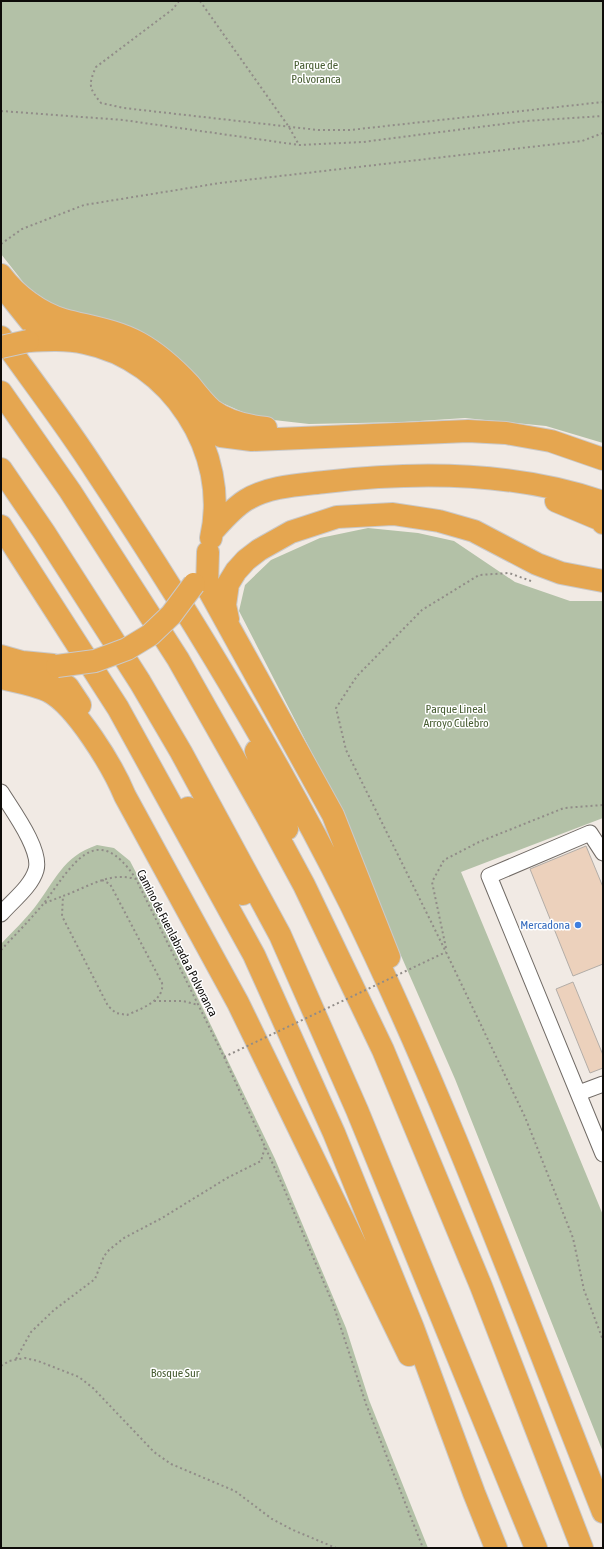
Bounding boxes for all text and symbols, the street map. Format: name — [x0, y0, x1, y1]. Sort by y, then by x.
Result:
park label: Parque de Polvoranca — [291, 58, 341, 86]
park label: Parque Lineal Arroyo Culebro — [423, 702, 489, 730]
street label: Camino de Fuenlabrada a Polvoranca — [134, 867, 220, 1019]
place label: Mercadona — [520, 918, 570, 932]
marker: Mercadona — [573, 920, 583, 930]
park label: Bosque Sur — [151, 1366, 200, 1380]

